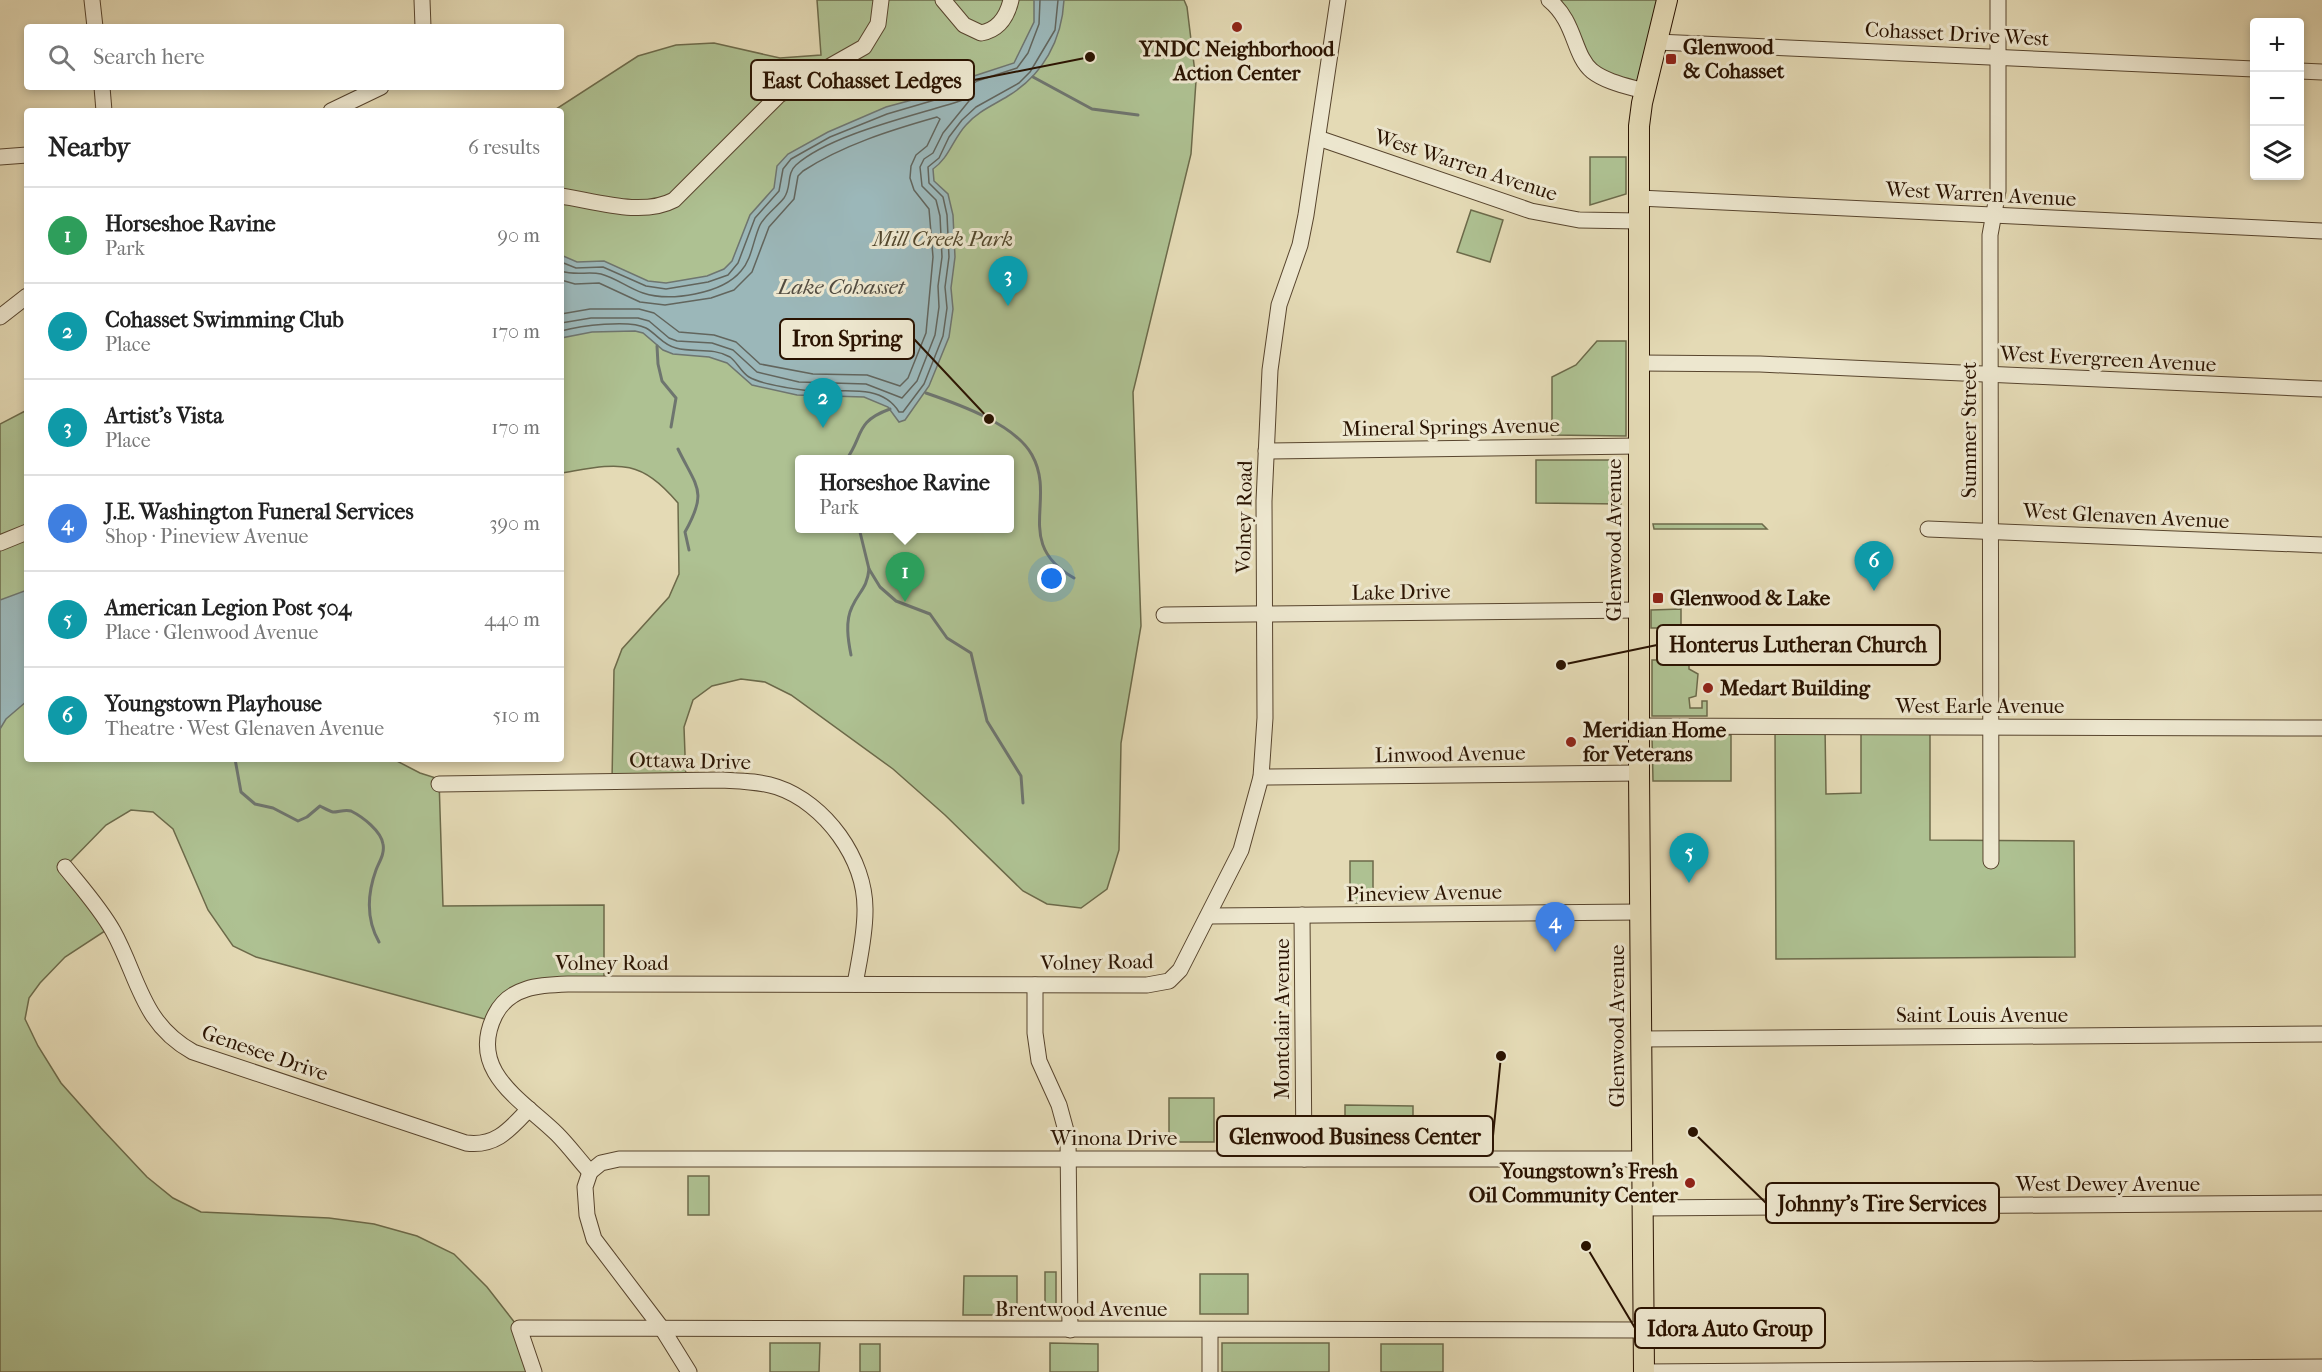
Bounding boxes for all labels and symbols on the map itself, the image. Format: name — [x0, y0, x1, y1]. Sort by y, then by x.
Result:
street label: Cohasset Drive West — [1864, 17, 2050, 51]
marker: YNDC Neighborhood Action Center — [1230, 20, 1244, 34]
place label: Glenwood & Cohasset — [1683, 35, 1785, 83]
place label: YNDC Neighborhood Action Center — [1139, 37, 1335, 85]
marker: Glenwood & Cohasset — [1664, 52, 1678, 66]
callout: East Cohasset Ledges — [751, 60, 974, 100]
text: East Cohasset Ledges — [762, 68, 962, 94]
street label: West Warren Avenue — [1371, 124, 1560, 206]
street label: West Warren Avenue — [1884, 177, 2077, 211]
park label: Mill Creek Park — [871, 227, 1013, 251]
pin: 3 — [988, 256, 1028, 306]
water label: Lake Cohasset — [776, 274, 906, 300]
callout: Iron Spring — [780, 319, 914, 359]
text: Iron Spring — [792, 326, 903, 352]
street label: West Evergreen Avenue — [1998, 341, 2217, 377]
street label: Summer Street — [1957, 361, 1981, 498]
pin: 2 — [804, 378, 842, 428]
street label: Mineral Springs Avenue — [1342, 413, 1560, 441]
street label: Glenwood Avenue — [1602, 459, 1626, 621]
street label: Volney Road — [1231, 460, 1257, 575]
street label: West Glenaven Avenue — [2021, 499, 2230, 533]
pin: 6 — [1854, 542, 1894, 591]
pin: 1 — [886, 552, 924, 602]
your location — [1037, 564, 1066, 593]
street label: Lake Drive — [1351, 579, 1451, 605]
place label: Glenwood & Lake — [1670, 586, 1831, 610]
marker: Glenwood & Lake — [1651, 591, 1665, 605]
callout: Honterus Lutheran Church — [1657, 625, 1940, 665]
text: Honterus Lutheran Church — [1669, 632, 1928, 658]
place label: Medart Building — [1719, 676, 1871, 700]
marker: Medart Building — [1701, 681, 1715, 695]
street label: West Earle Avenue — [1895, 694, 2065, 718]
place label: Meridian Home for Veterans — [1582, 718, 1727, 766]
marker: Meridian Home for Veterans — [1564, 735, 1578, 749]
street label: Linwood Avenue — [1374, 741, 1526, 767]
street label: Ottawa Drive — [629, 748, 751, 774]
pin: 5 — [1670, 834, 1708, 883]
street label: Pineview Avenue — [1346, 880, 1502, 906]
pin: 4 — [1536, 902, 1574, 952]
street label: Montclair Avenue — [1270, 938, 1294, 1100]
street label: Glenwood Avenue — [1605, 945, 1629, 1107]
street label: Volney Road — [1039, 949, 1154, 975]
street label: Volney Road — [554, 951, 669, 975]
street label: Saint Louis Avenue — [1896, 1003, 2068, 1027]
street label: Genesee Drive — [199, 1020, 331, 1086]
callout: Glenwood Business Center — [1217, 1116, 1493, 1156]
text: Glenwood Business Center — [1229, 1124, 1482, 1150]
street label: Winona Drive — [1050, 1126, 1177, 1150]
place label: Youngstown's Fresh Oil Community Center — [1469, 1159, 1679, 1207]
street label: West Dewey Avenue — [2015, 1172, 2200, 1196]
marker: Youngstown's Fresh Oil Community Center — [1683, 1176, 1697, 1190]
callout: Johnny's Tire Services — [1766, 1183, 1999, 1223]
text: Johnny's Tire Services — [1775, 1191, 1987, 1217]
street label: Brentwood Avenue — [995, 1297, 1167, 1321]
callout: Idora Auto Group — [1635, 1308, 1825, 1348]
text: Idora Auto Group — [1647, 1316, 1813, 1342]

